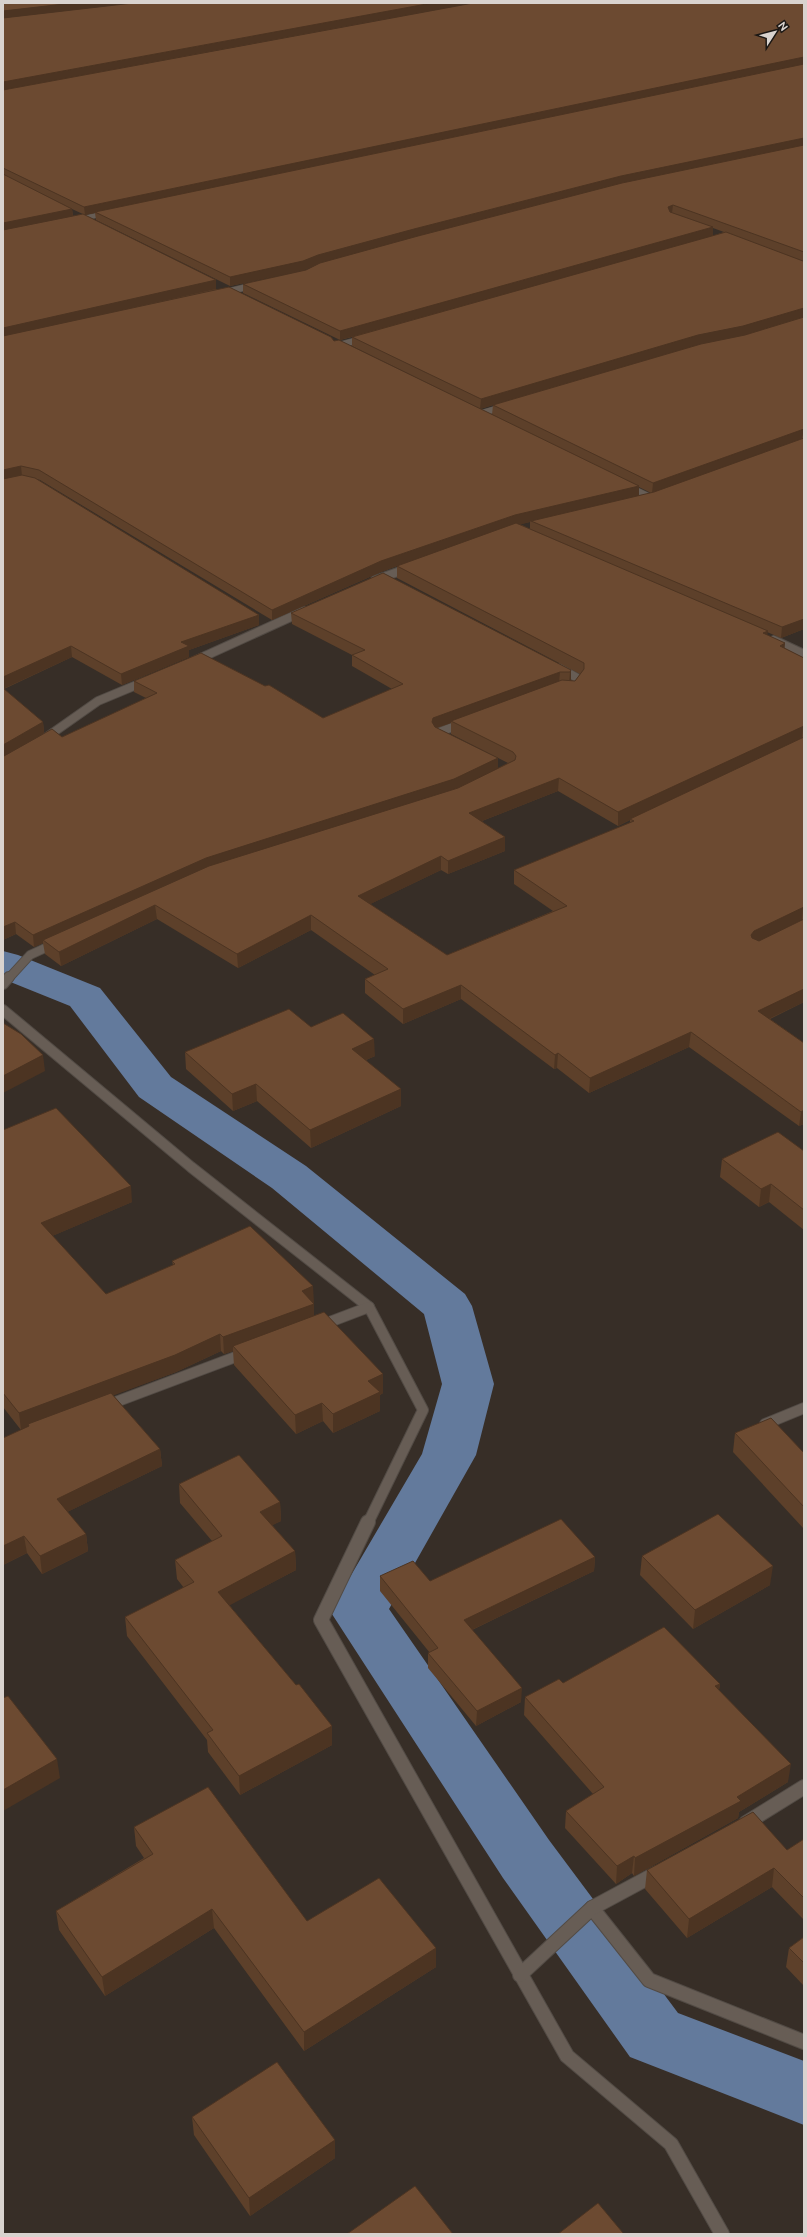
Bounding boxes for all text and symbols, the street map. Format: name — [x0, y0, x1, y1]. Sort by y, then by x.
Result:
north arrow — [755, 12, 795, 52]
text: N — [776, 19, 790, 33]

